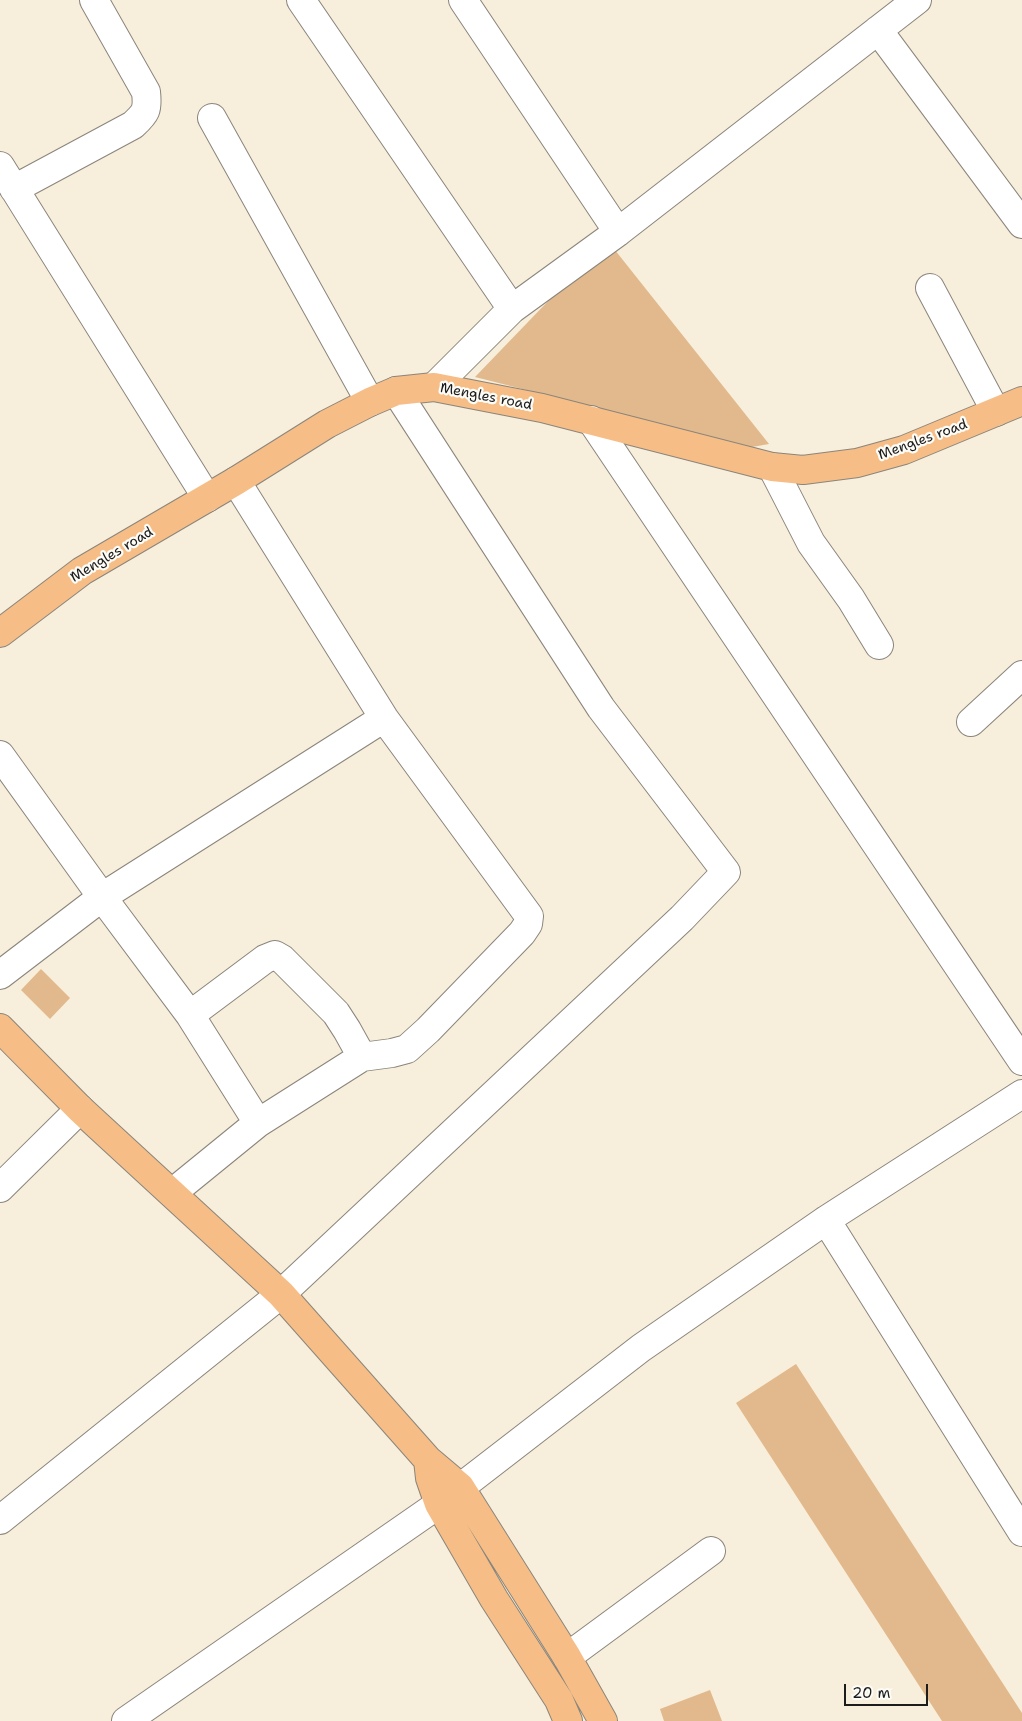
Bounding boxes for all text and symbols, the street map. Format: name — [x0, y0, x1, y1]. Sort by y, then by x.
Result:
street label: Mengles road — [439, 380, 533, 414]
street label: Mengles road — [876, 416, 970, 464]
street label: Mengles road — [68, 524, 156, 586]
scale bar — [847, 1674, 931, 1706]
text: 20 m — [852, 1683, 891, 1703]

